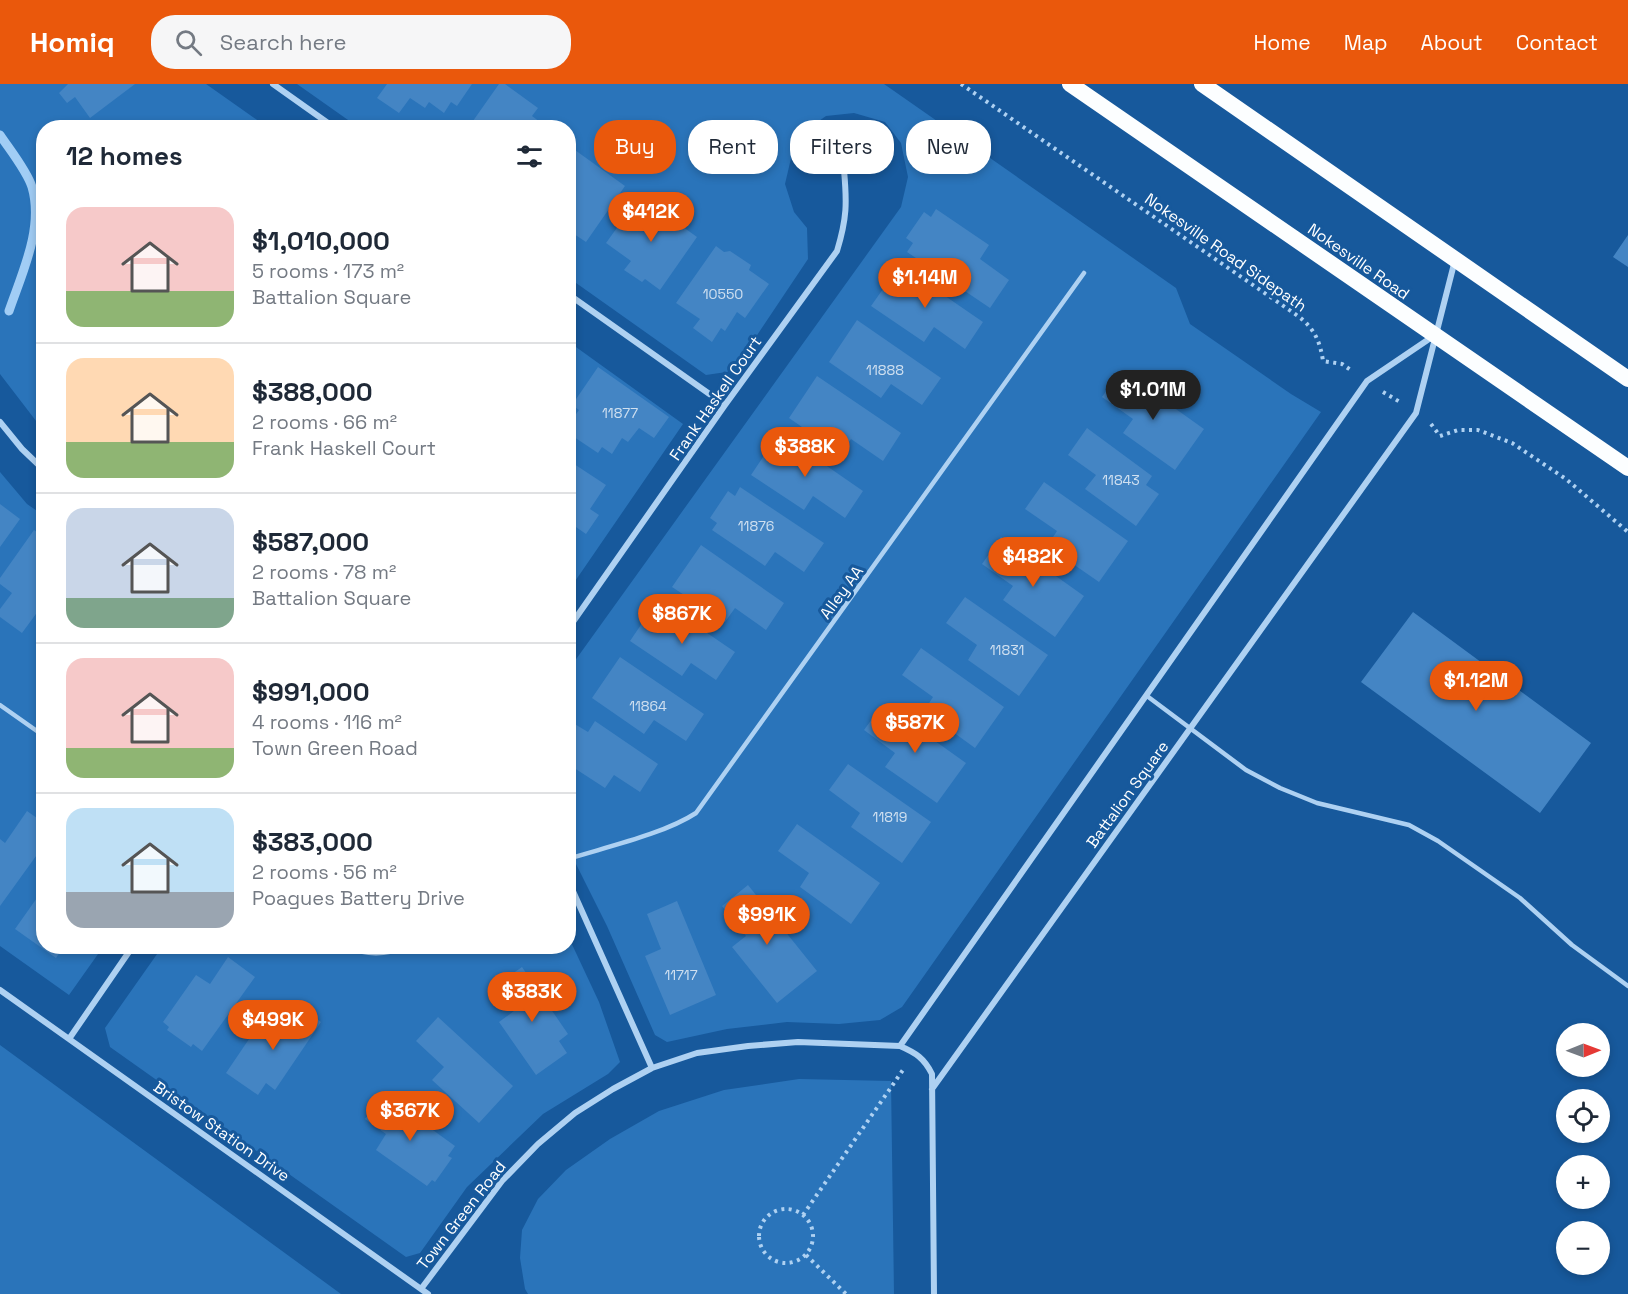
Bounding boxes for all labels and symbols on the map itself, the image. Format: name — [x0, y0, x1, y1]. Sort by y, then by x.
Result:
street label: Nokesville Road Sidepath — [1141, 188, 1311, 316]
pin: $412K — [609, 192, 693, 243]
street label: Nokesville Road — [1304, 219, 1414, 304]
pin: $1.14M — [876, 258, 974, 309]
house number: 10550 — [703, 285, 743, 303]
street label: Frank Haskell Court — [665, 332, 766, 465]
house number: 11888 — [866, 361, 904, 379]
pin: $1.01M — [1104, 370, 1202, 421]
house number: 11877 — [602, 404, 638, 422]
pin: $388K — [763, 427, 847, 478]
house number: 11843 — [1102, 471, 1140, 489]
house number: 11876 — [738, 517, 774, 535]
pin: $482K — [991, 537, 1075, 588]
street label: Alley AA — [815, 561, 868, 623]
pin: $867K — [640, 594, 724, 645]
house number: 11831 — [990, 641, 1024, 659]
pin: $1.12M — [1427, 661, 1525, 712]
house number: 11864 — [629, 697, 667, 715]
pin: $587K — [873, 703, 957, 754]
street label: Battalion Square — [1081, 737, 1173, 852]
house number: 11819 — [873, 808, 907, 826]
pin: $991K — [725, 895, 809, 946]
house number: 11717 — [664, 966, 698, 984]
pin: $383K — [490, 972, 574, 1023]
pin: $499K — [231, 1000, 315, 1051]
north arrow — [1556, 1023, 1610, 1077]
street label: Bristow Station Drive — [149, 1076, 294, 1186]
pin: $367K — [368, 1091, 452, 1142]
street label: Town Green Road — [412, 1157, 511, 1274]

